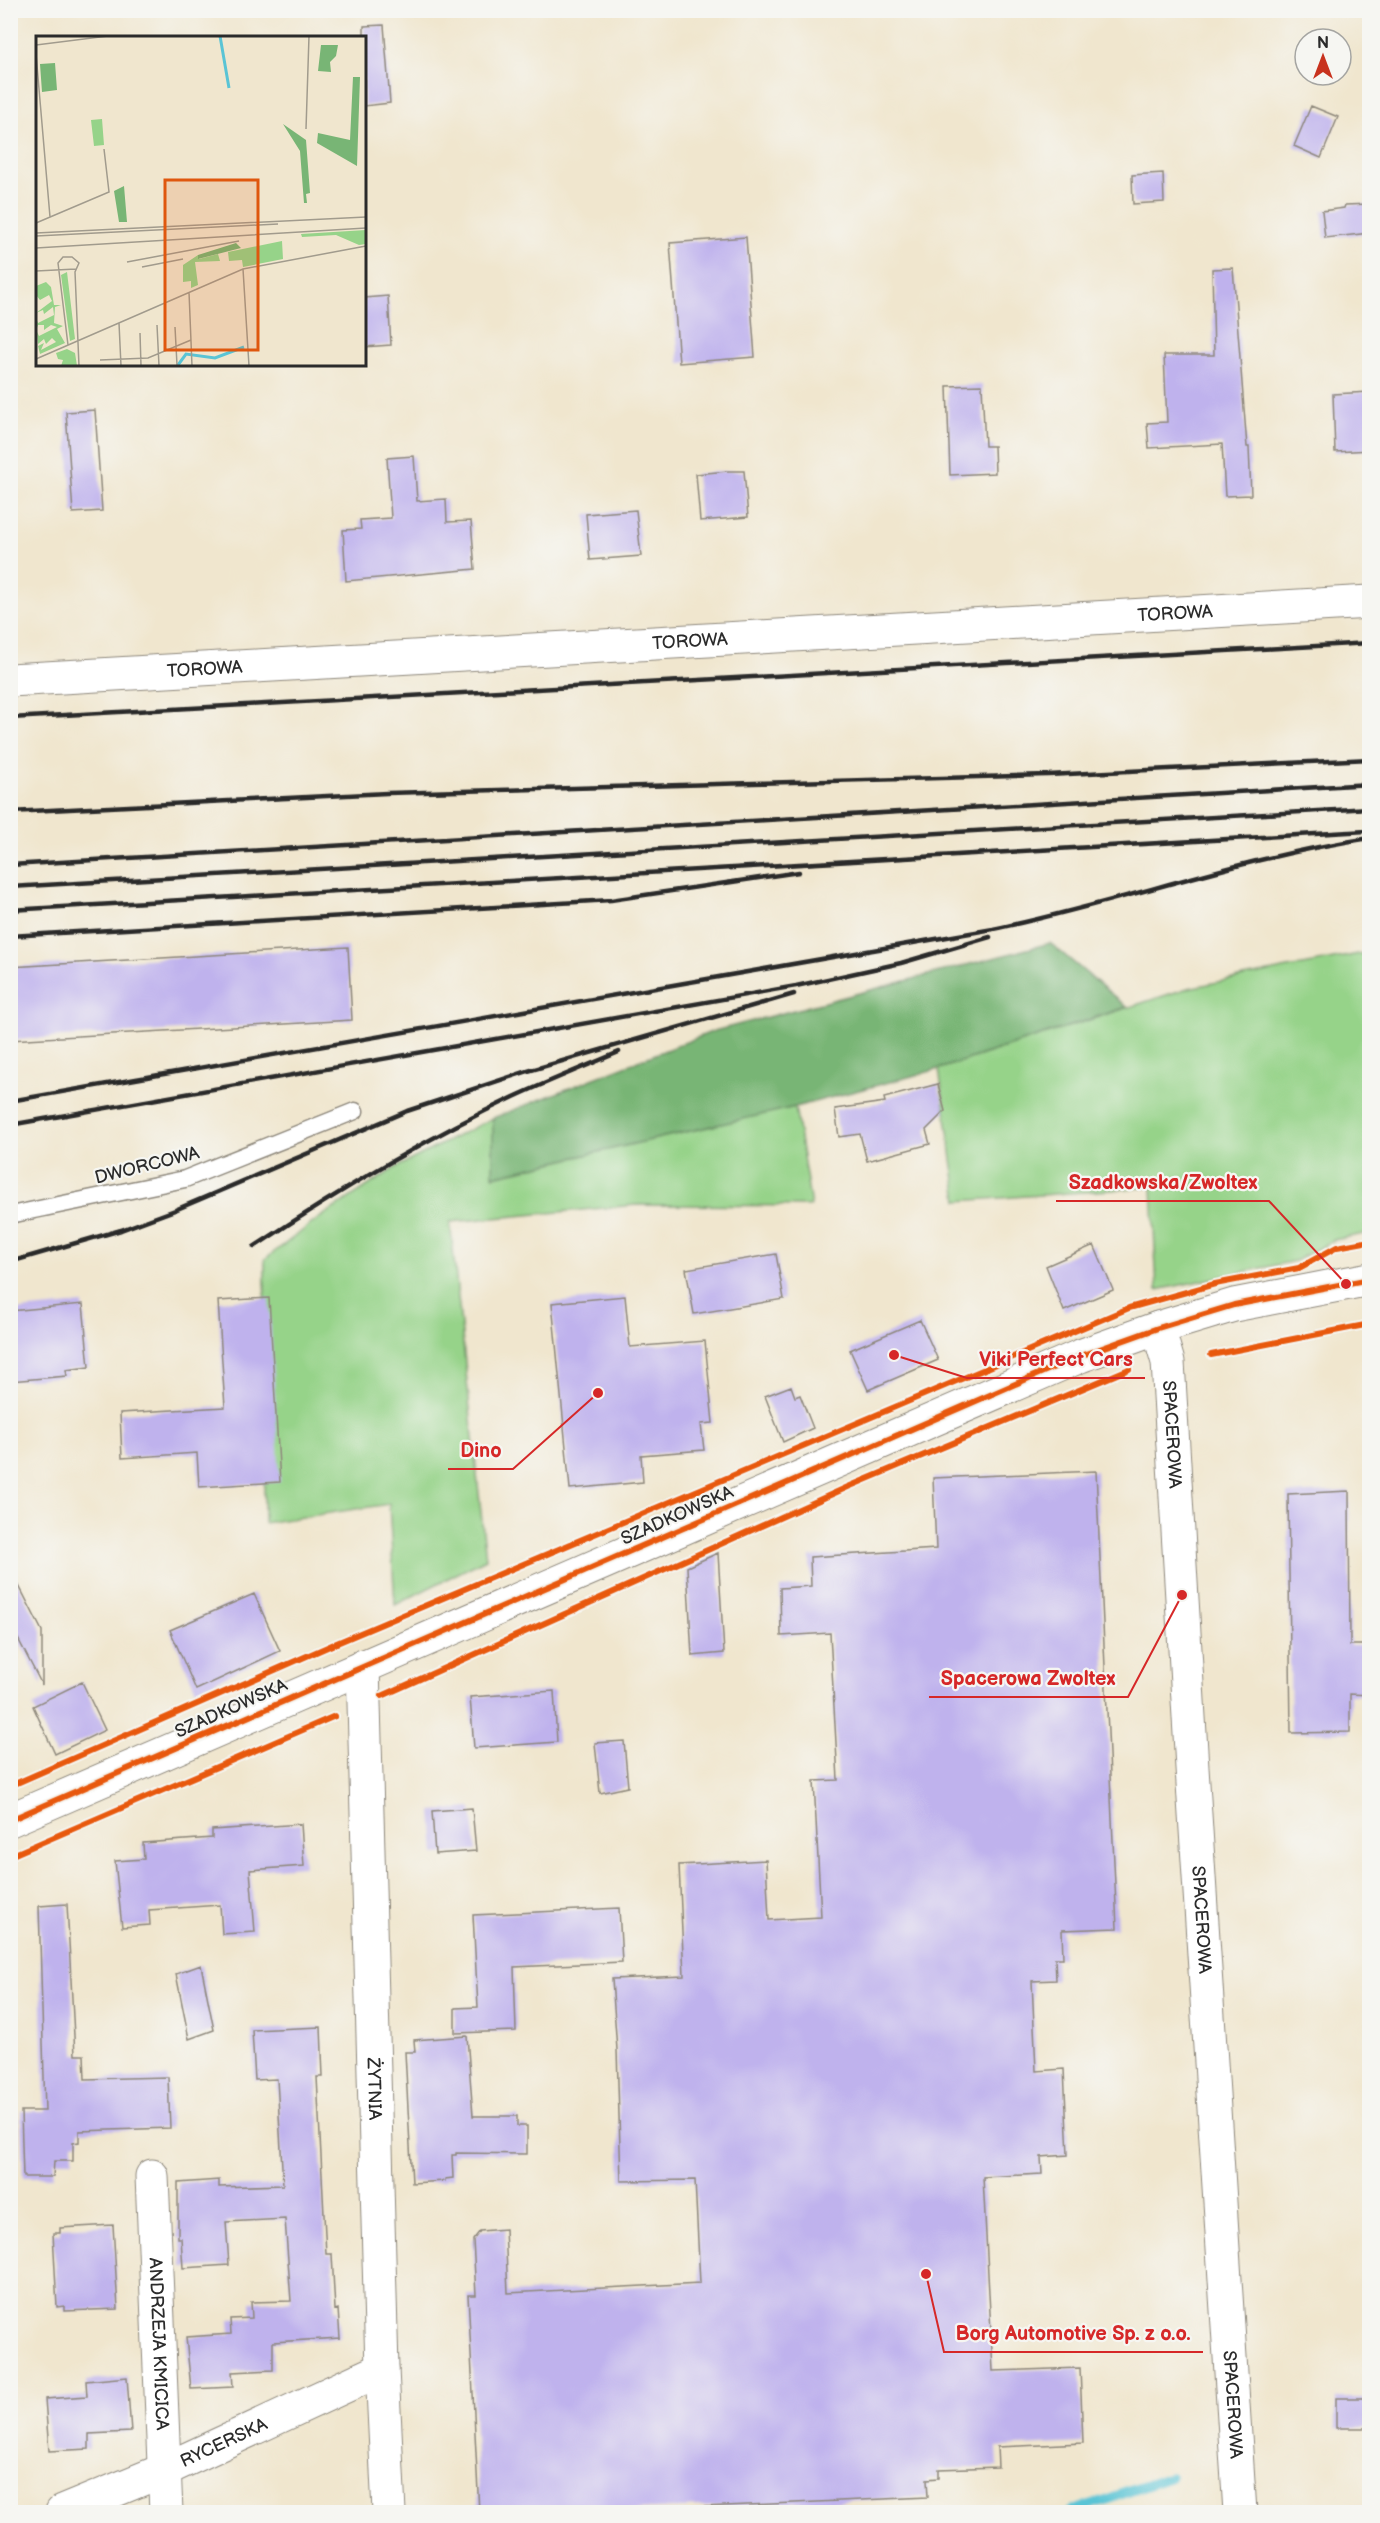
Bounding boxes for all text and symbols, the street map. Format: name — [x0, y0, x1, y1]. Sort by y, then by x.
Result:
north arrow — [1293, 27, 1353, 87]
text: N — [1317, 34, 1329, 53]
inset map — [36, 36, 366, 366]
street label: TOROWA — [1137, 601, 1213, 626]
street label: TOROWA — [652, 629, 728, 654]
street label: TOROWA — [166, 657, 243, 682]
street label: DWORCOWA — [93, 1142, 202, 1189]
callout: Szadkowska/Zwoltex — [1056, 1163, 1269, 1201]
text: Szadkowska/Zwoltex — [1069, 1171, 1257, 1195]
callout: Viki Perfect Cars — [967, 1340, 1145, 1378]
text: Viki Perfect Cars — [979, 1348, 1133, 1372]
street label: SPACEROWA — [1158, 1380, 1185, 1489]
callout: Dino — [448, 1431, 513, 1469]
text: Dino — [460, 1439, 502, 1463]
street label: SZADKOWSKA — [618, 1481, 737, 1550]
callout: Spacerowa Zwoltex — [929, 1659, 1128, 1697]
text: Spacerowa Zwoltex — [941, 1667, 1115, 1691]
street label: SZADKOWSKA — [172, 1674, 291, 1743]
street label: SPACEROWA — [1187, 1865, 1215, 1974]
street label: ŻYTNIA — [363, 2056, 385, 2120]
street label: ANDRZEJA KMICICA — [144, 2257, 173, 2431]
callout: Borg Automotive Sp. z o.o. — [944, 2314, 1203, 2352]
text: Borg Automotive Sp. z o.o. — [955, 2322, 1191, 2346]
street label: SPACEROWA — [1219, 2350, 1247, 2459]
street label: RYCERSKA — [177, 2414, 271, 2472]

